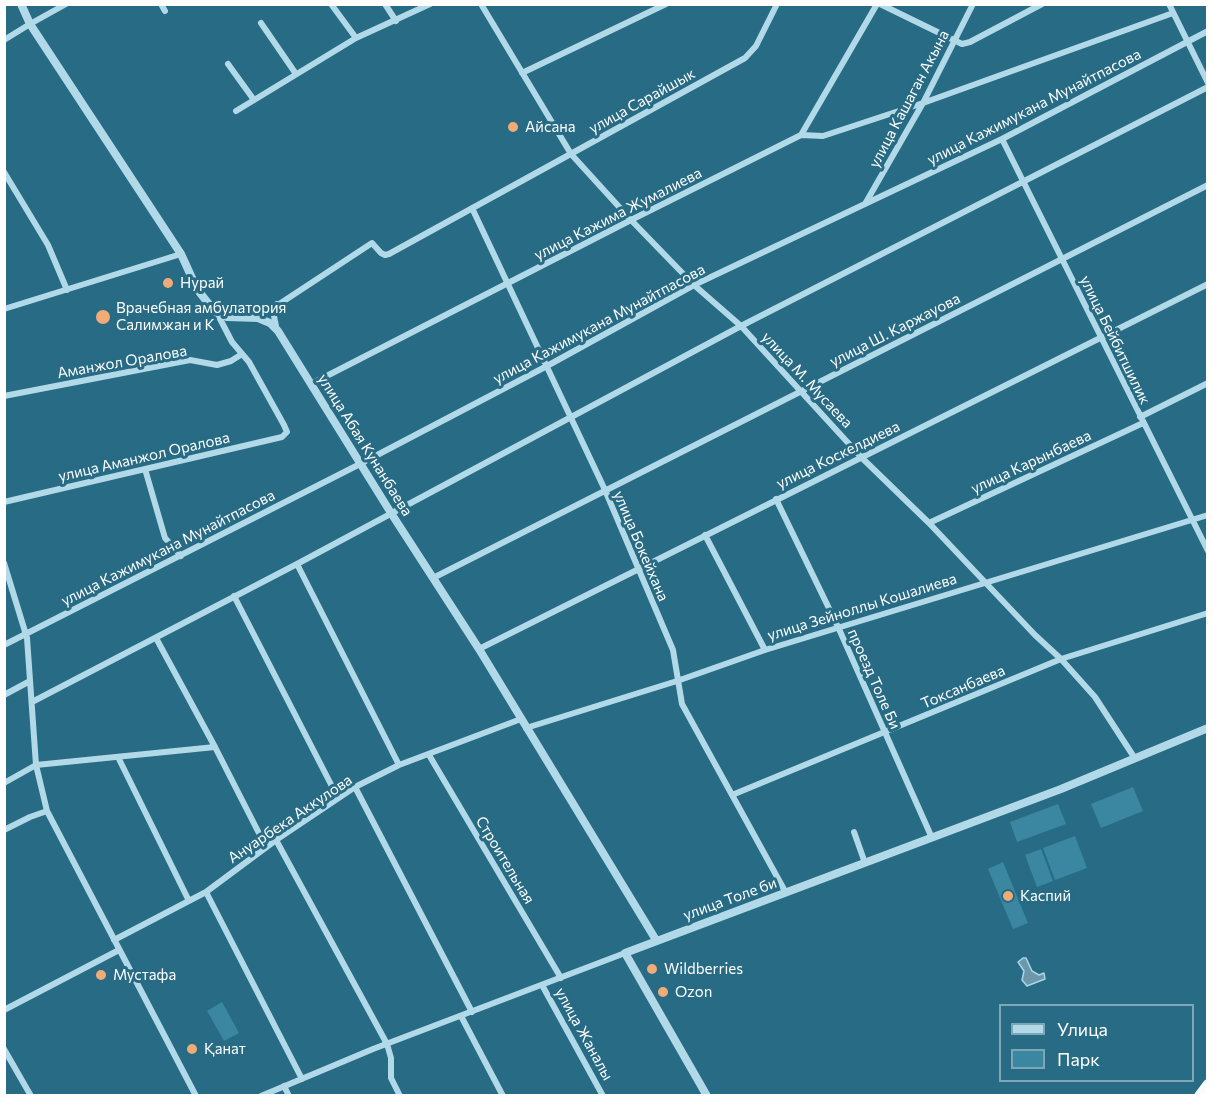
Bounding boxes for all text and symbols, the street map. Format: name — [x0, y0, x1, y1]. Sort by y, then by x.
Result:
street label: улица Кашаган Акына — [865, 27, 953, 171]
street label: улица Кажимукана Мунайтпасова — [924, 45, 1144, 169]
street label: улица Сарайшык — [586, 64, 698, 138]
place label: Айсана — [525, 118, 575, 136]
marker: Айсана — [506, 120, 520, 134]
street label: улица Кажима Жумалиева — [531, 164, 705, 264]
street label: улица Кажимукана Мунайтпасова — [490, 260, 708, 388]
street label: улица Бейбитшилик — [1076, 273, 1154, 407]
place label: Нурай — [180, 274, 224, 292]
marker: Нурай — [161, 276, 175, 290]
street label: улица Ш. Каржауова — [827, 289, 963, 371]
place label: Врачебная амбулатория Салимжан и К — [116, 299, 286, 334]
marker: Врачебная амбулатория Салимжан и К — [94, 308, 112, 326]
street label: улица М. Мусаева — [758, 328, 856, 432]
street label: Аманжол Оралова — [56, 342, 188, 382]
street label: улица Абая Кунанбаева — [314, 371, 416, 519]
street label: улица Коскелдиева — [773, 417, 903, 493]
street label: улица Карынбаева — [968, 426, 1094, 498]
street label: улица Аманжол Оралова — [57, 429, 231, 485]
street label: улица Кажимукана Мунайтпасова — [58, 486, 278, 610]
street label: улица Бокейхана — [610, 488, 672, 604]
street label: улица Зейноллы Кошалиева — [765, 570, 959, 644]
street label: проезд Толе Би — [844, 626, 904, 732]
street label: Токсанбаева — [918, 661, 1008, 713]
street label: Ануарбека Аккулова — [225, 771, 355, 867]
street label: Строительная — [472, 813, 538, 907]
street label: улица Толе би — [681, 874, 779, 924]
place label: Каспий — [1020, 887, 1071, 905]
marker: Каспий — [1001, 889, 1015, 903]
place label: Wildberries — [664, 960, 743, 978]
marker: Wildberries — [645, 962, 659, 976]
place label: Мустафа — [113, 966, 176, 984]
marker: Мустафа — [94, 968, 108, 982]
place label: Ozon — [675, 983, 712, 1001]
street label: улица Жаналы — [551, 985, 617, 1083]
marker: Ozon — [656, 985, 670, 999]
legend — [999, 1004, 1194, 1082]
text: Улица — [1057, 1018, 1108, 1040]
place label: Қанат — [204, 1040, 246, 1058]
marker: Қанат — [185, 1042, 199, 1056]
text: Парк — [1057, 1048, 1100, 1070]

